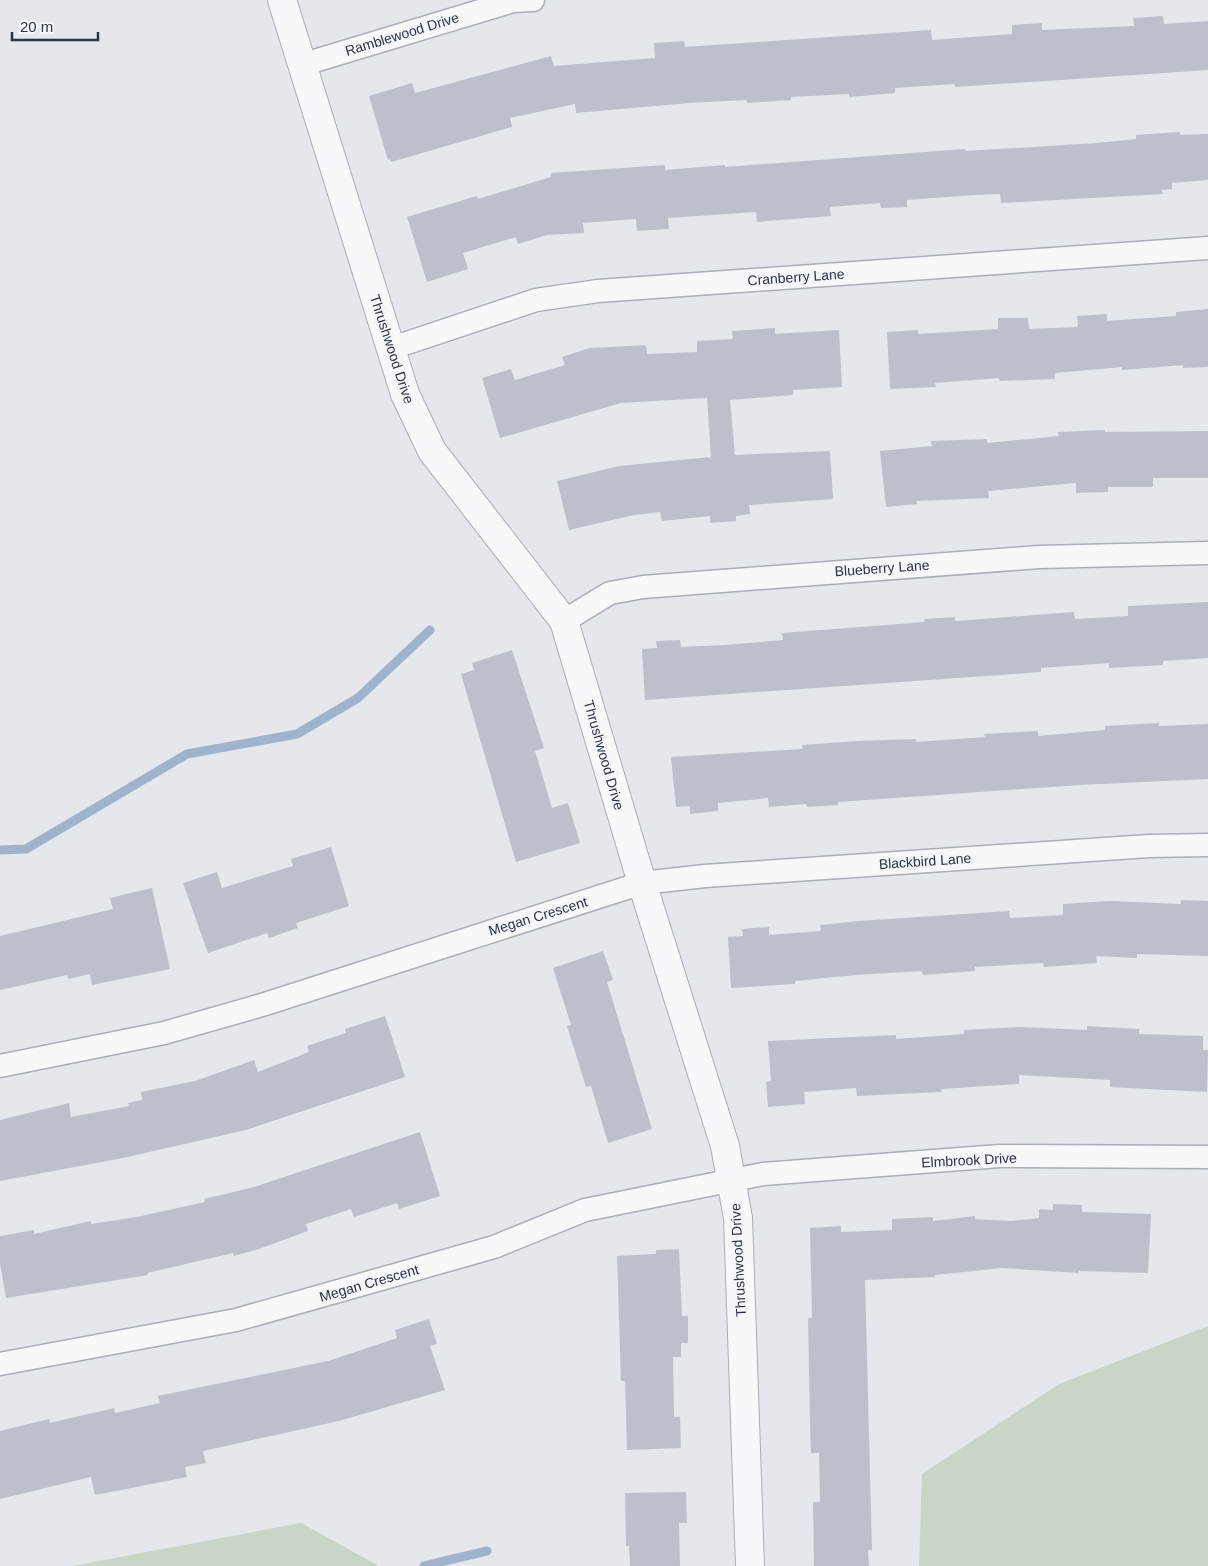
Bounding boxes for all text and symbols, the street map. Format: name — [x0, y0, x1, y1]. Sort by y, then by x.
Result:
street label: Ramblewood Drive — [343, 9, 461, 59]
scale bar — [12, 10, 99, 42]
text: 20 m — [20, 18, 53, 35]
street label: Cranberry Lane — [747, 266, 845, 288]
street label: Thrushwood Drive — [367, 293, 417, 406]
street label: Blueberry Lane — [834, 557, 930, 579]
street label: Thrushwood Drive — [581, 698, 627, 812]
street label: Blackbird Lane — [878, 850, 972, 872]
street label: Megan Crescent — [487, 893, 590, 939]
street label: Elmbrook Drive — [921, 1149, 1017, 1170]
street label: Thrushwood Drive — [727, 1203, 749, 1317]
street label: Megan Crescent — [317, 1261, 421, 1305]

